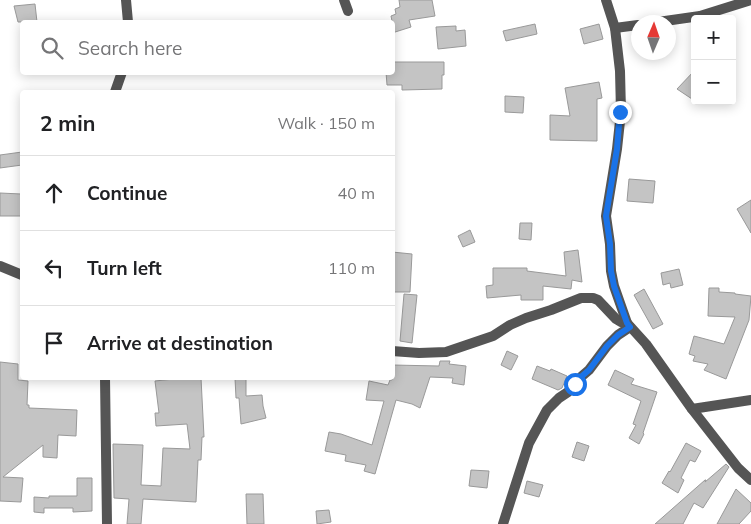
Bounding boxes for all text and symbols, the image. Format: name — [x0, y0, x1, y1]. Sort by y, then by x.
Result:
north arrow — [631, 15, 676, 60]
map controls — [691, 15, 736, 105]
button: + — [691, 15, 736, 60]
search box — [20, 20, 395, 75]
icon: search — [38, 34, 66, 62]
text: Search here — [78, 36, 182, 60]
button: − — [691, 60, 736, 105]
route end — [609, 101, 632, 124]
text: 2 min — [40, 110, 95, 136]
text: Walk · 150 m — [277, 113, 375, 133]
icon: ahead — [40, 179, 68, 207]
text: Continue — [87, 181, 167, 205]
text: 40 m — [338, 183, 375, 203]
icon: left — [40, 254, 68, 282]
text: Turn left — [87, 256, 162, 280]
text: 110 m — [328, 258, 375, 278]
icon: arrive — [40, 329, 68, 357]
text: Arrive at destination — [87, 331, 273, 355]
route start — [564, 373, 587, 396]

